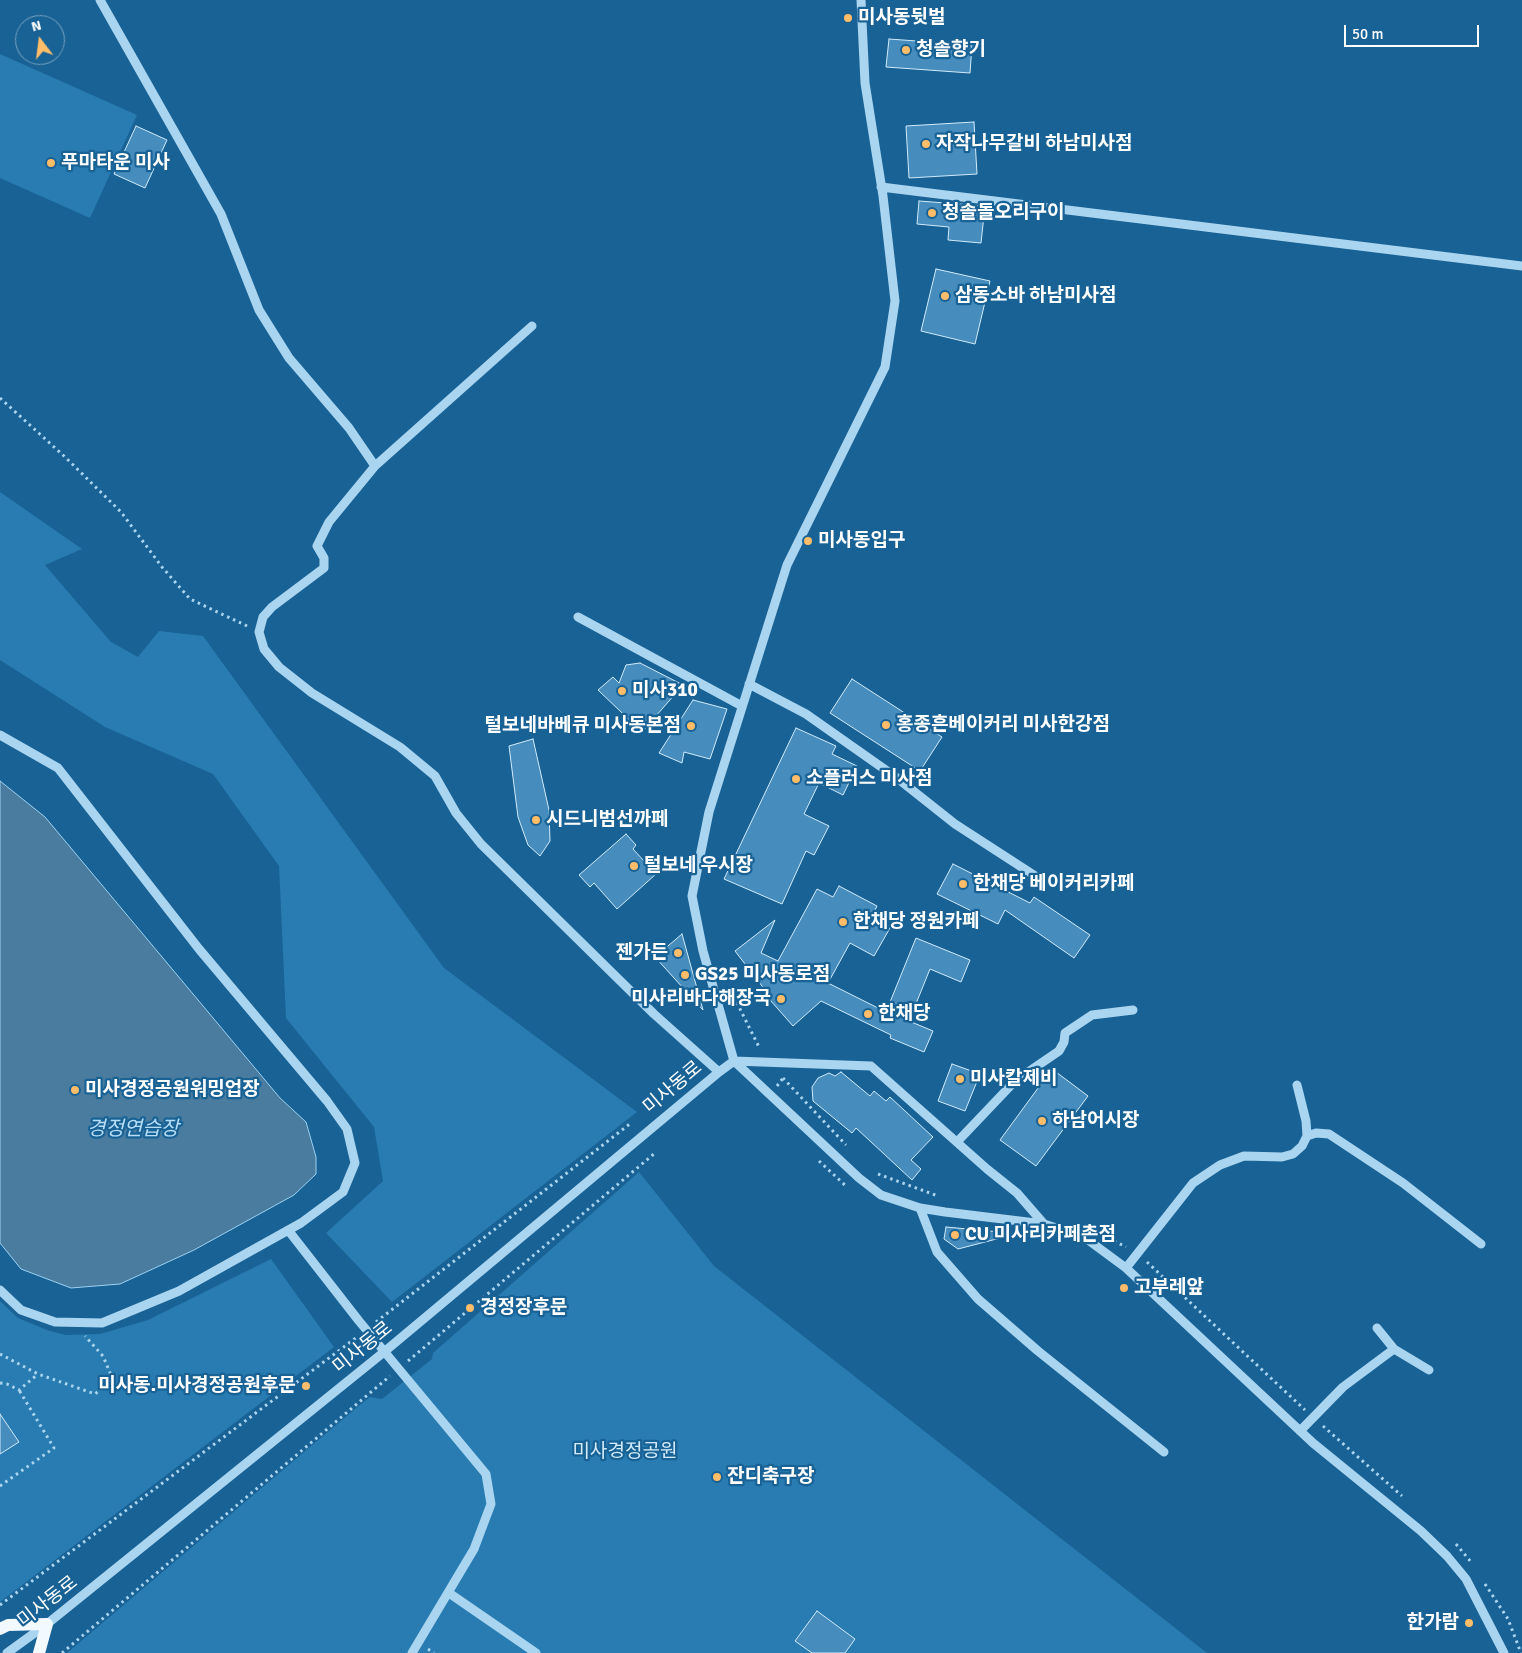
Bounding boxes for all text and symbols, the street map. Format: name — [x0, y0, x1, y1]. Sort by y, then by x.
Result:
place label: 미사동뒷벌 — [858, 7, 945, 29]
marker: 미사동뒷벌 — [842, 12, 854, 24]
north arrow — [15, 15, 65, 65]
scale bar — [1347, 15, 1482, 47]
text: N — [29, 17, 43, 35]
text: 50 m — [1352, 25, 1383, 43]
place label: 청솔향기 — [916, 39, 986, 61]
marker: 청솔향기 — [900, 44, 912, 56]
place label: 자작나무갈비 하남미사점 — [936, 133, 1132, 155]
marker: 자작나무갈비 하남미사점 — [920, 138, 932, 150]
place label: 푸마타운 미사 — [61, 152, 170, 174]
marker: 푸마타운 미사 — [45, 157, 57, 169]
place label: 청솔돌오리구이 — [942, 202, 1064, 224]
marker: 청솔돌오리구이 — [926, 207, 938, 219]
place label: 삼동소바 하남미사점 — [955, 285, 1116, 307]
marker: 삼동소바 하남미사점 — [939, 290, 951, 302]
place label: 미사동입구 — [818, 530, 905, 552]
marker: 미사동입구 — [802, 535, 814, 547]
place label: 미사310 — [632, 680, 698, 702]
marker: 미사310 — [616, 685, 628, 697]
place label: 홍종흔베이커리 미사한강점 — [896, 714, 1110, 736]
place label: 털보네바베큐 미사동본점 — [485, 715, 681, 737]
marker: 홍종흔베이커리 미사한강점 — [880, 719, 892, 731]
marker: 털보네바베큐 미사동본점 — [685, 720, 697, 732]
place label: 소플러스 미사점 — [806, 768, 933, 790]
marker: 소플러스 미사점 — [790, 773, 802, 785]
place label: 시드니범선까페 — [546, 809, 668, 831]
marker: 시드니범선까페 — [530, 814, 542, 826]
place label: 털보네 우시장 — [644, 855, 753, 877]
marker: 털보네 우시장 — [628, 860, 640, 872]
place label: 한채당 베이커리카페 — [973, 873, 1134, 895]
marker: 한채당 베이커리카페 — [957, 878, 969, 890]
place label: 한채당 정원카페 — [853, 911, 980, 933]
marker: 한채당 정원카페 — [837, 916, 849, 928]
place label: 젠가든 — [616, 942, 668, 964]
marker: 젠가든 — [672, 947, 684, 959]
place label: GS25 미사동로점 — [695, 964, 830, 986]
marker: GS25 미사동로점 — [679, 969, 691, 981]
place label: 미사리바다해장국 — [631, 988, 771, 1010]
marker: 미사리바다해장국 — [775, 993, 787, 1005]
place label: 한채당 — [878, 1003, 930, 1025]
marker: 한채당 — [862, 1008, 874, 1020]
street label: 미사동로 — [639, 1057, 707, 1119]
place label: 미사칼제비 — [970, 1068, 1057, 1090]
marker: 미사칼제비 — [954, 1073, 966, 1085]
place label: 미사경정공원워밍업장 — [85, 1079, 260, 1101]
marker: 미사경정공원워밍업장 — [69, 1084, 81, 1096]
place label: 하남어시장 — [1052, 1110, 1139, 1132]
marker: 하남어시장 — [1036, 1115, 1048, 1127]
water label: 경정연습장 — [87, 1118, 179, 1142]
place label: CU 미사리카페촌점 — [965, 1224, 1116, 1246]
marker: CU 미사리카페촌점 — [949, 1229, 961, 1241]
place label: 고부레앞 — [1134, 1277, 1204, 1299]
marker: 고부레앞 — [1118, 1282, 1130, 1294]
place label: 경정장후문 — [480, 1297, 567, 1319]
marker: 경정장후문 — [464, 1302, 476, 1314]
street label: 미사동로 — [329, 1317, 397, 1379]
place label: 미사동.미사경정공원후문 — [98, 1375, 296, 1397]
marker: 미사동.미사경정공원후문 — [300, 1380, 312, 1392]
park label: 미사경정공원 — [573, 1441, 677, 1463]
place label: 잔디축구장 — [727, 1466, 814, 1488]
marker: 잔디축구장 — [711, 1471, 723, 1483]
street label: 미사동로 — [13, 1571, 83, 1633]
place label: 한가람 — [1407, 1612, 1459, 1634]
marker: 한가람 — [1463, 1617, 1475, 1629]

